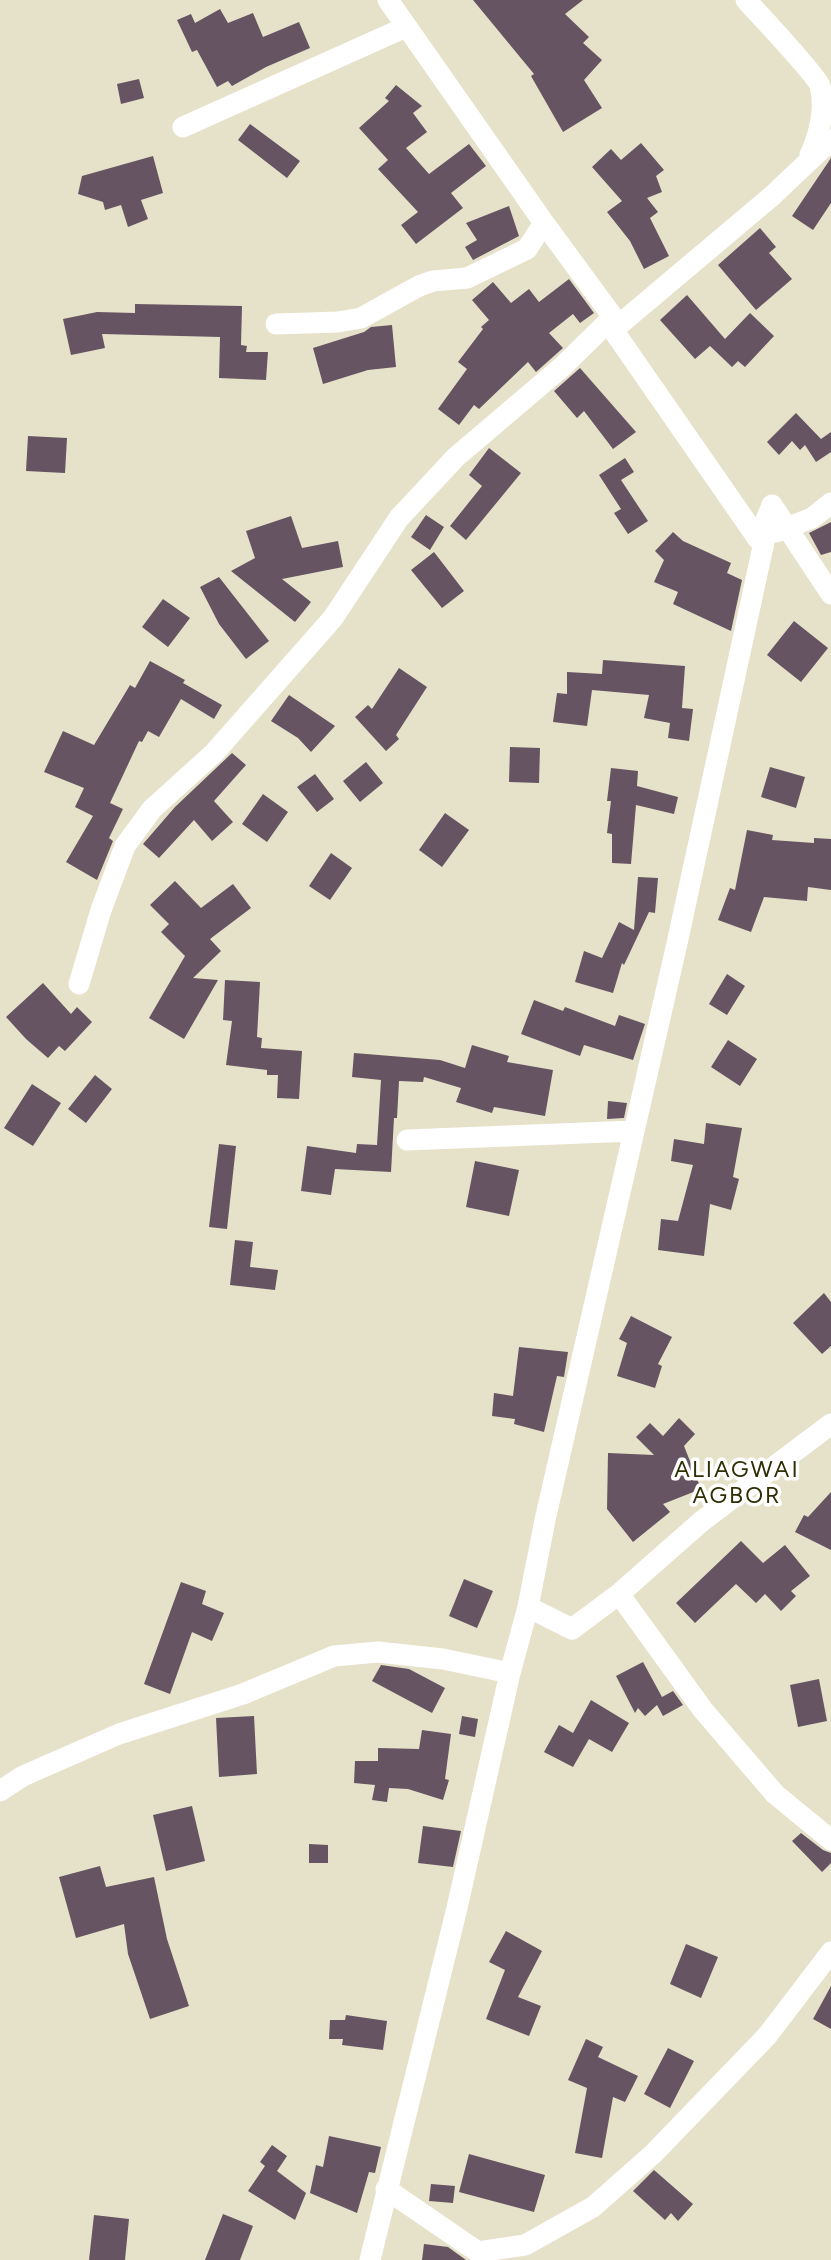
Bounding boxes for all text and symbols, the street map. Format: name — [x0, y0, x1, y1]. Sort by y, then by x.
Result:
district label: ALIAGWAI AGBOR — [675, 1456, 799, 1510]

